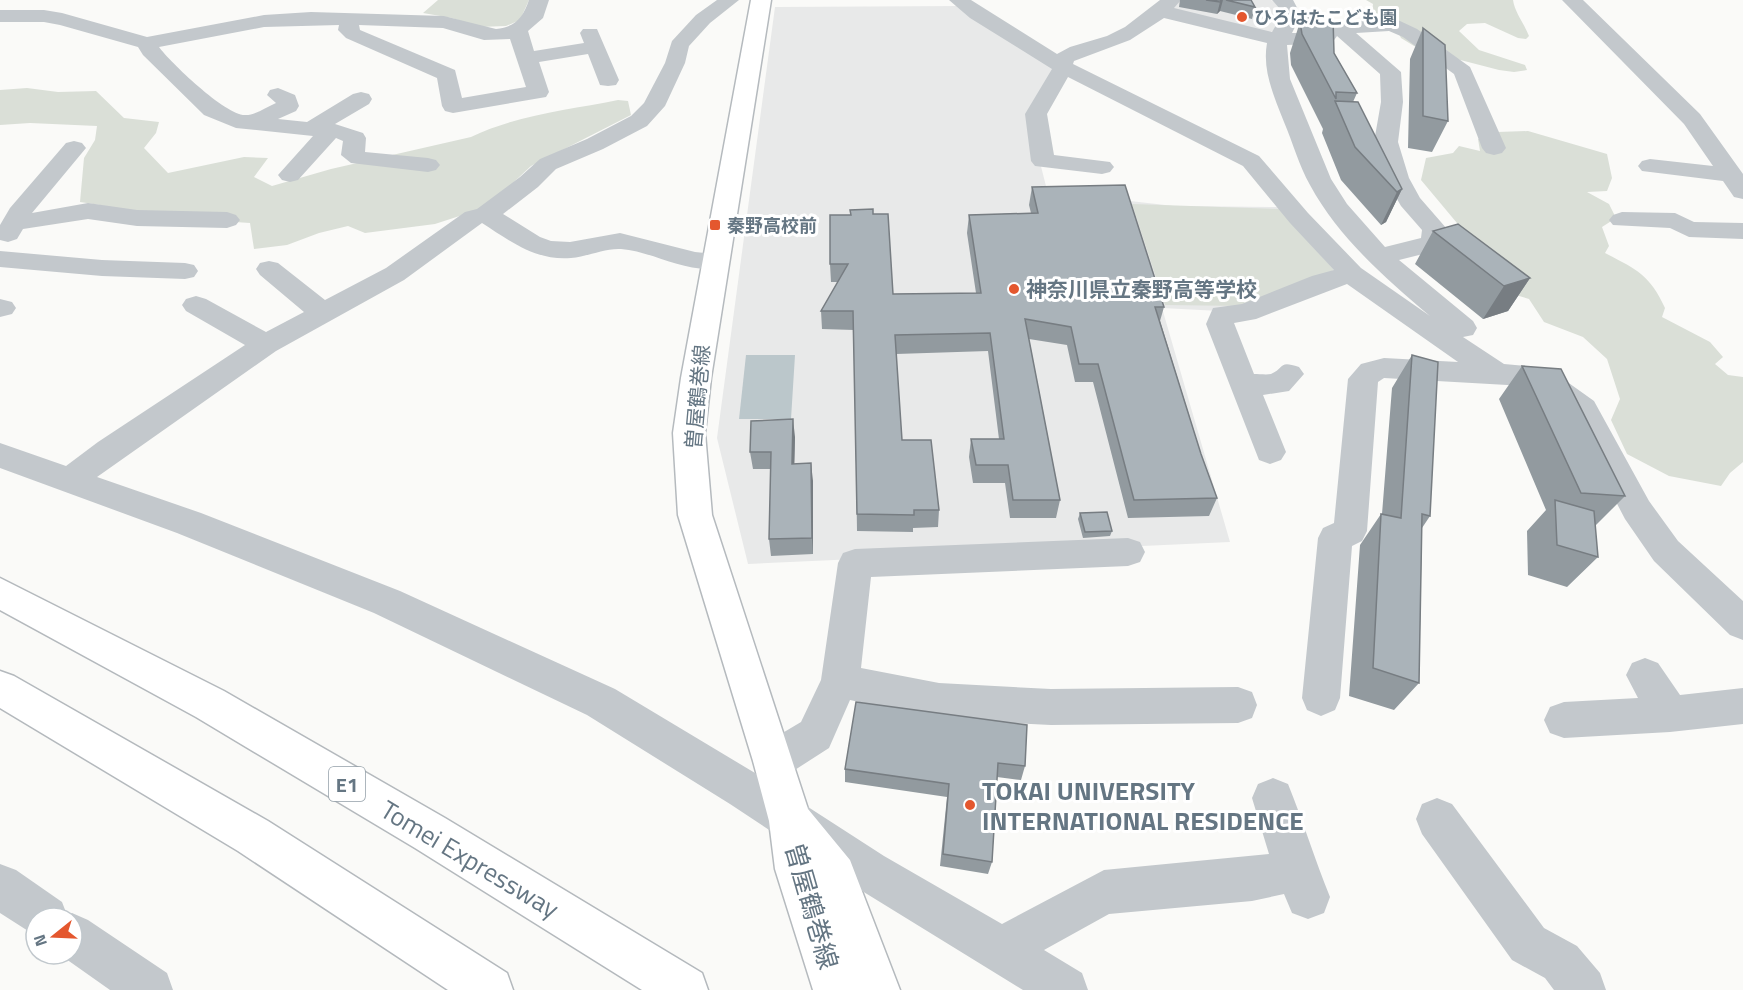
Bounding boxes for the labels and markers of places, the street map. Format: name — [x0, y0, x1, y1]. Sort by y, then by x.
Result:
place label: ひろはたこども園 — [1254, 4, 1398, 31]
marker: ひろはたこども園 — [1235, 10, 1249, 24]
place label: 秦野高校前 — [727, 212, 817, 239]
marker: 秦野高校前 — [708, 218, 722, 232]
place label: 神奈川県立秦野高等学校 — [1026, 273, 1257, 305]
marker: 神奈川県立秦野高等学校 — [1007, 282, 1021, 296]
place label: TOKAI UNIVERSITY INTERNATIONAL RESIDENCE — [982, 771, 1304, 840]
marker: TOKAI UNIVERSITY INTERNATIONAL RESIDENCE — [963, 798, 977, 812]

